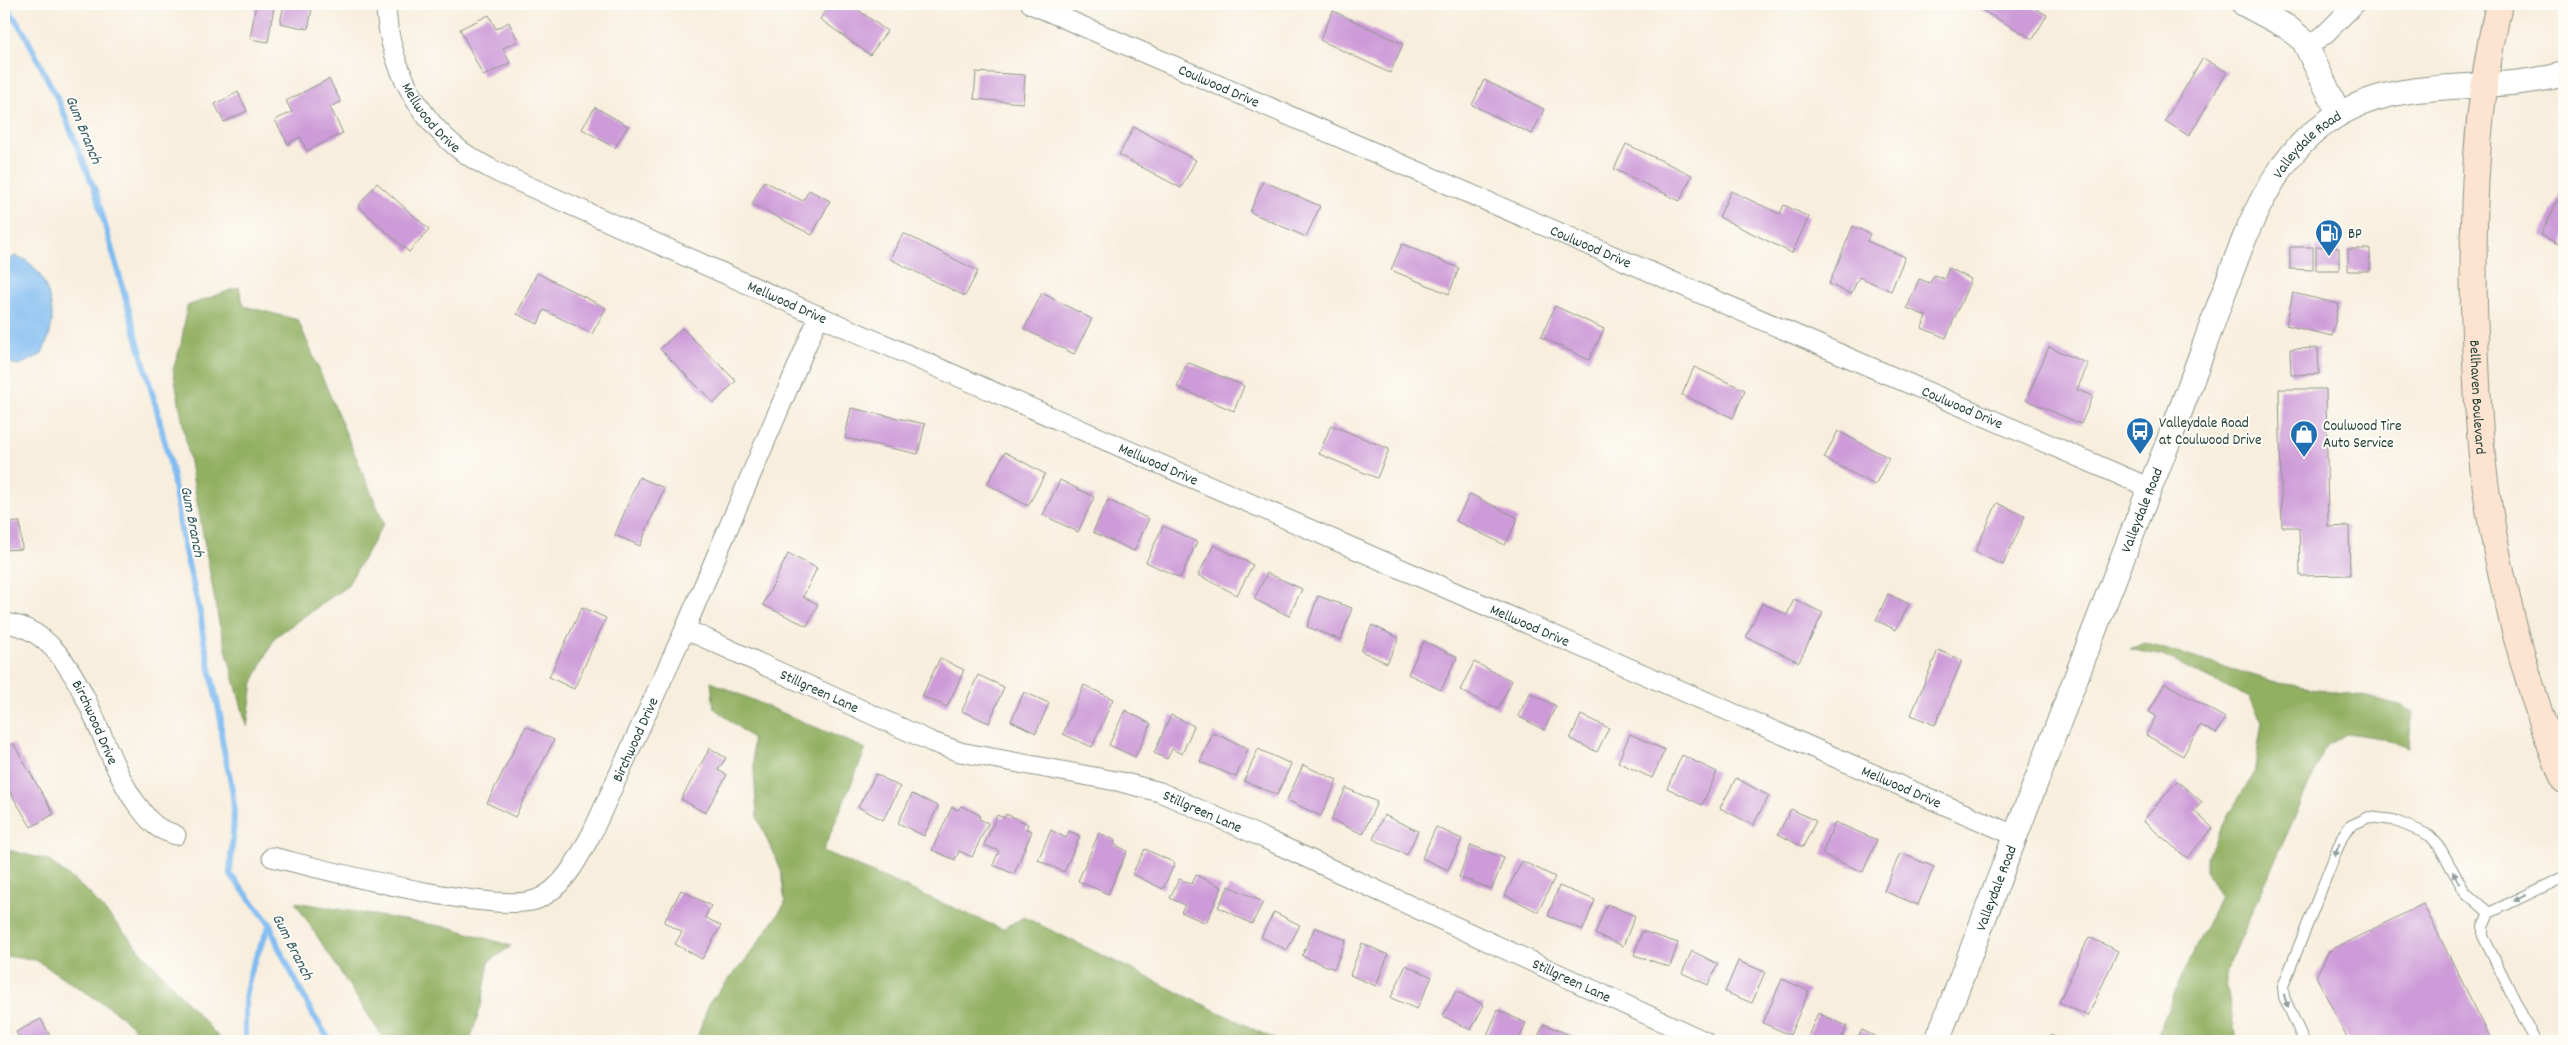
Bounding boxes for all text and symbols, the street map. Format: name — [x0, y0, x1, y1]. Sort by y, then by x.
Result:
street label: Coulwood Drive — [1174, 60, 1263, 115]
street label: Mellwood Drive — [395, 79, 465, 159]
water label: Gum Branch — [59, 92, 107, 168]
street label: Valleydale Road — [2268, 106, 2346, 184]
fuel station icon: BP — [2314, 218, 2344, 257]
street label: Coulwood Drive — [1546, 221, 1635, 275]
place label: BP — [2348, 224, 2362, 246]
street label: Mellwood Drive — [743, 276, 830, 331]
street label: Bellhaven Boulevard — [2462, 340, 2491, 455]
street label: Coulwood Drive — [1918, 381, 2006, 436]
place label: Valleydale Road at Coulwood Drive — [2159, 413, 2262, 452]
bus stop icon: Valleydale Road at Coulwood Drive — [2125, 416, 2155, 455]
place label: Coulwood Tire Auto Service — [2323, 416, 2402, 455]
shop icon: Coulwood Tire Auto Service — [2289, 419, 2319, 458]
street label: Mellwood Drive — [1114, 438, 1202, 493]
street label: Valleydale Road — [2116, 465, 2170, 557]
water label: Gum Branch — [173, 484, 210, 560]
street label: Mellwood Drive — [1486, 600, 1573, 654]
street label: Stillgreen Lane — [776, 665, 862, 720]
street label: Birchwood Drive — [65, 676, 123, 769]
street label: Birchwood Drive — [608, 694, 666, 786]
street label: Mellwood Drive — [1857, 761, 1945, 815]
street label: Stillgreen Lane — [1159, 786, 1245, 840]
one-way arrow — [2333, 842, 2341, 857]
street label: Valleydale Road — [1971, 843, 2024, 935]
one-way arrow — [2452, 870, 2460, 885]
one-way arrow — [2513, 894, 2527, 902]
water label: Gum Branch — [265, 910, 319, 985]
street label: Stillgreen Lane — [1528, 954, 1614, 1010]
one-way arrow — [2283, 994, 2291, 1009]

